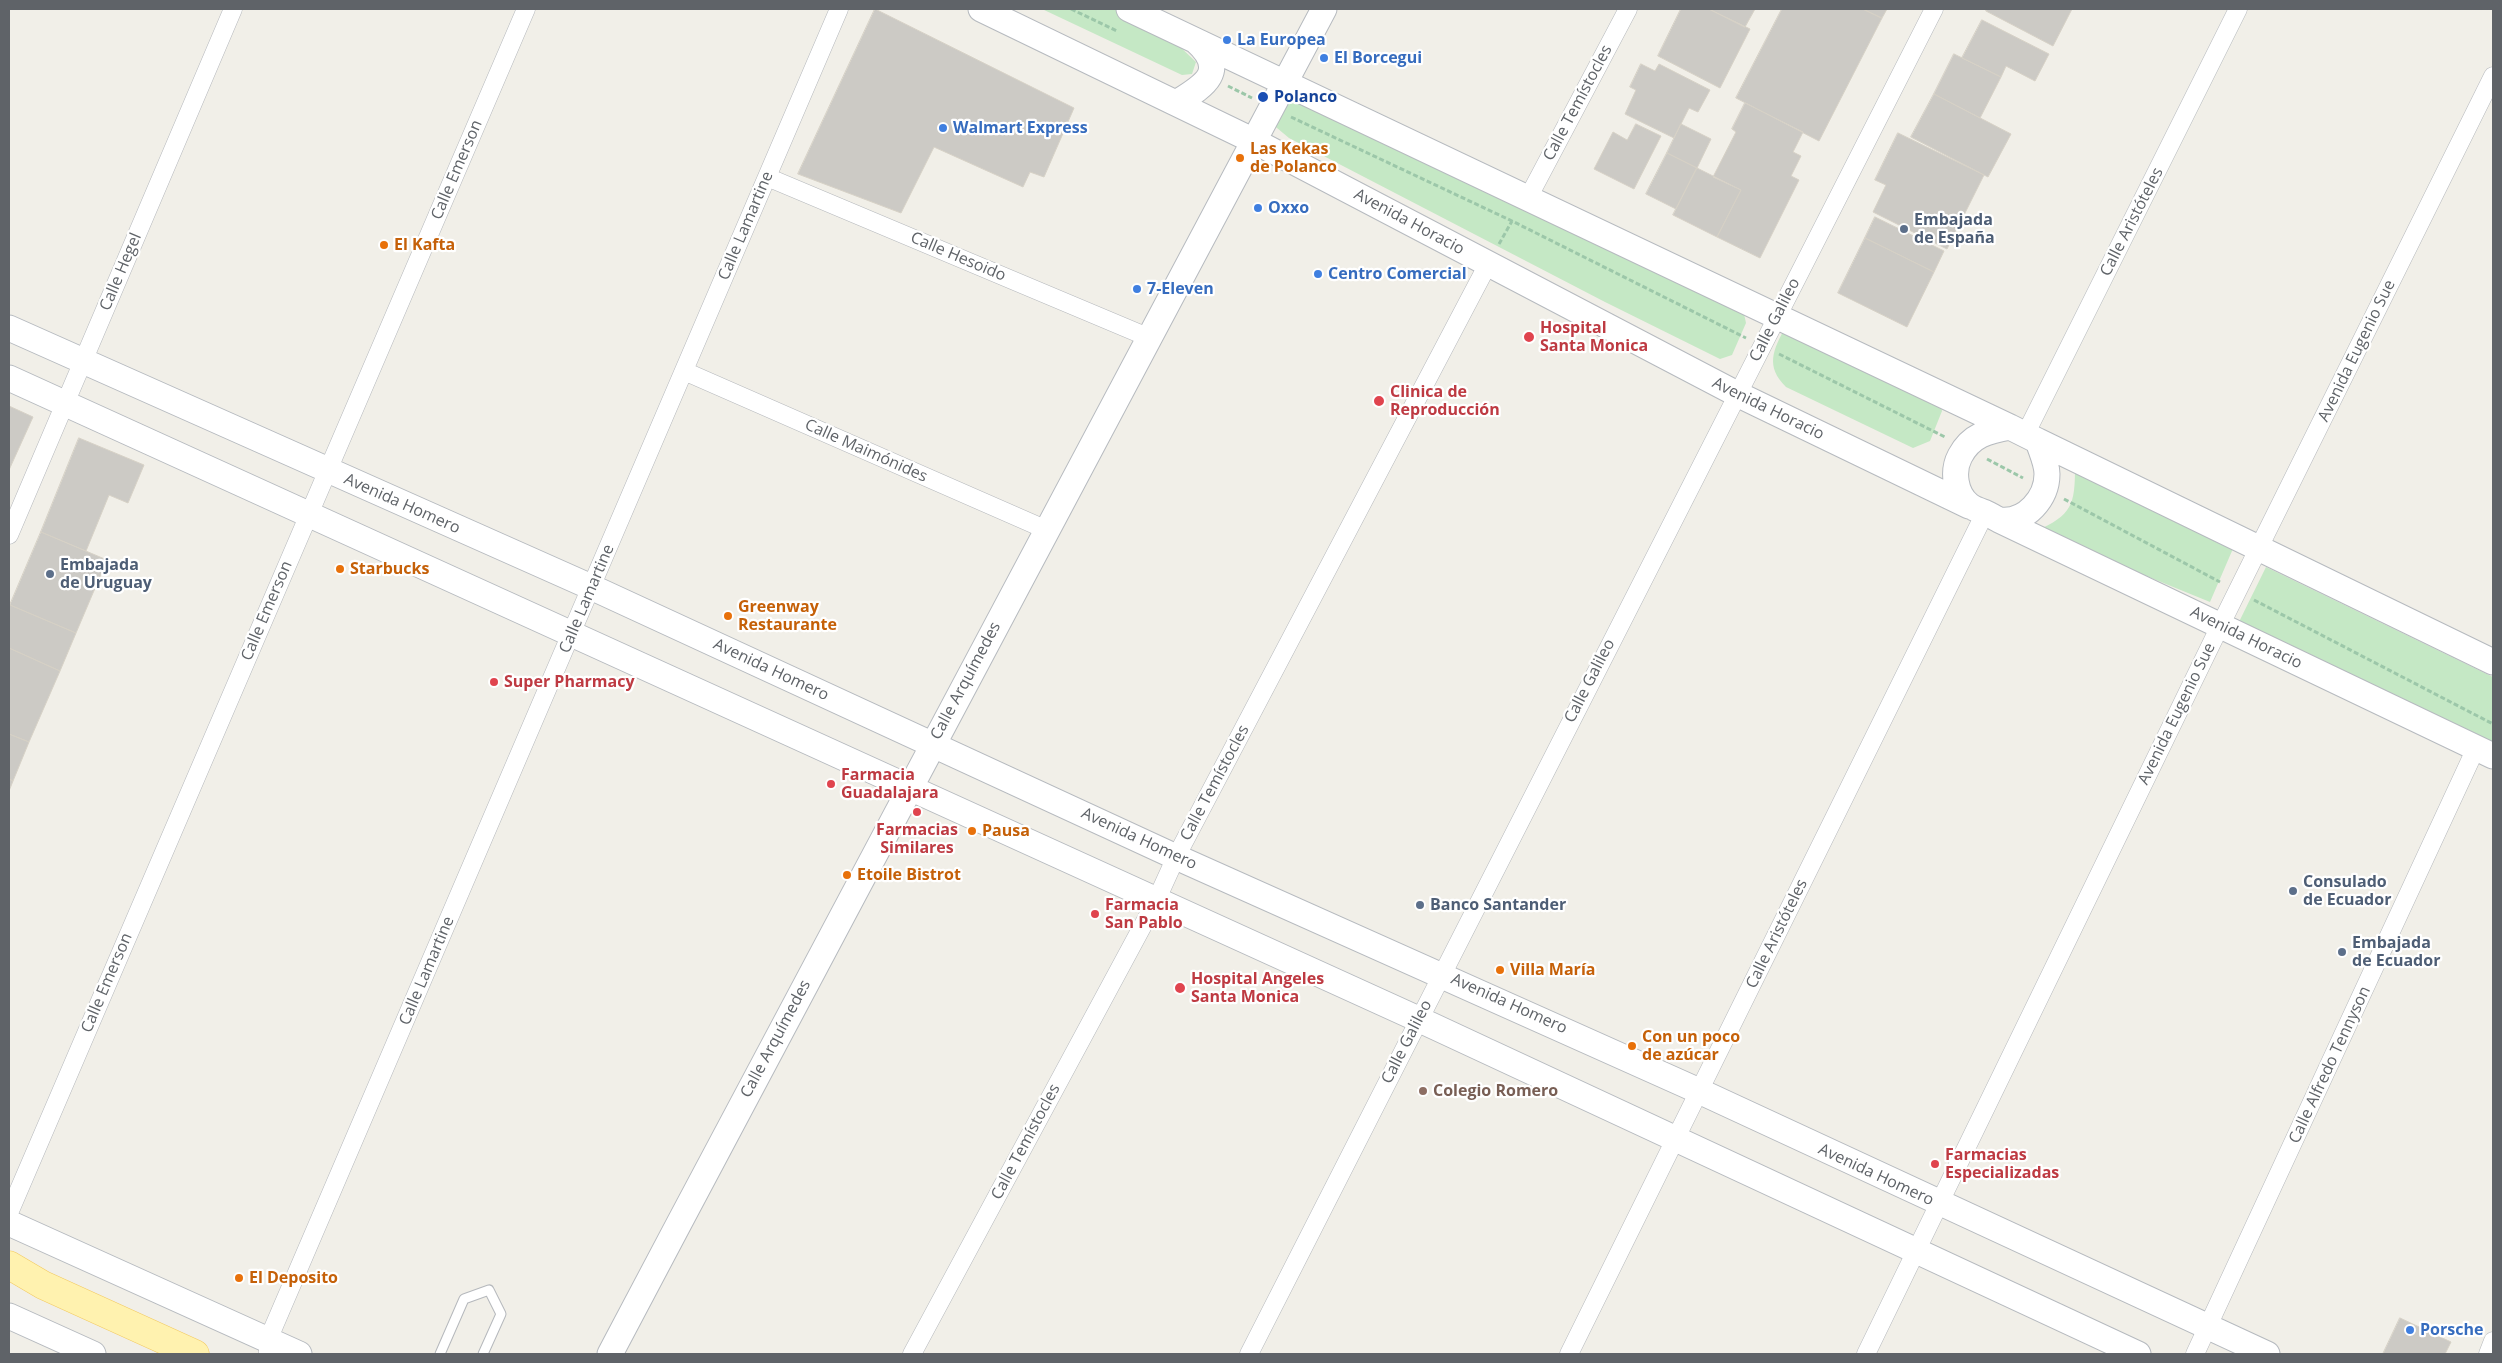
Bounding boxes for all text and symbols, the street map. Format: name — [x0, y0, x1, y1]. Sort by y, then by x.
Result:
place label: La Europea — [1237, 30, 1326, 50]
marker: La Europea — [1221, 34, 1233, 46]
street label: Calle Temístocles — [1539, 42, 1617, 164]
place label: El Borcegui — [1334, 48, 1422, 68]
marker: El Borcegui — [1318, 52, 1330, 64]
place label: Polanco — [1274, 87, 1337, 107]
marker: Polanco — [1256, 90, 1270, 104]
street label: Calle Emerson — [427, 117, 487, 223]
place label: Walmart Express — [953, 118, 1088, 138]
marker: Walmart Express — [937, 122, 949, 134]
place label: Las Kekas de Polanco — [1250, 139, 1337, 177]
marker: Las Kekas de Polanco — [1234, 152, 1246, 164]
street label: Calle Aristóteles — [2096, 165, 2168, 279]
street label: Calle Lamartine — [714, 169, 778, 283]
street label: Avenida Horacio — [1351, 185, 1467, 259]
place label: Oxxo — [1268, 198, 1309, 218]
marker: Oxxo — [1252, 202, 1264, 214]
place label: Embajada de España — [1914, 210, 1995, 248]
marker: Embajada de España — [1898, 223, 1910, 235]
street label: Calle Hesoido — [907, 228, 1009, 286]
street label: Calle Hegel — [96, 230, 146, 314]
place label: El Kafta — [394, 235, 455, 255]
marker: El Kafta — [378, 239, 390, 251]
place label: Centro Comercial — [1328, 264, 1467, 284]
marker: Centro Comercial — [1312, 268, 1324, 280]
street label: Calle Galileo — [1746, 275, 1804, 365]
street label: Avenida Eugenio Sue — [2314, 277, 2400, 425]
place label: 7-Eleven — [1147, 279, 1214, 299]
marker: 7-Eleven — [1131, 283, 1143, 295]
place label: Hospital Santa Monica — [1540, 318, 1648, 356]
marker: Hospital Santa Monica — [1522, 330, 1536, 344]
street label: Avenida Horacio — [1709, 374, 1827, 444]
place label: Clinica de Reproducción — [1390, 382, 1500, 420]
marker: Clinica de Reproducción — [1372, 394, 1386, 408]
street label: Calle Maimónides — [802, 415, 930, 487]
street label: Avenida Homero — [341, 470, 463, 538]
street label: Calle Lamartine — [555, 542, 619, 656]
place label: Embajada de Uruguay — [60, 555, 152, 593]
street label: Calle Emerson — [237, 558, 297, 664]
place label: Starbucks — [350, 559, 429, 579]
marker: Starbucks — [334, 563, 346, 575]
marker: Embajada de Uruguay — [44, 568, 56, 580]
place label: Greenway Restaurante — [738, 597, 837, 635]
street label: Avenida Horacio — [2187, 603, 2305, 673]
marker: Greenway Restaurante — [722, 610, 734, 622]
street label: Calle Arquímedes — [927, 619, 1005, 743]
street label: Avenida Homero — [710, 635, 832, 705]
street label: Calle Galileo — [1561, 636, 1619, 726]
street label: Avenida Eugenio Sue — [2134, 640, 2220, 788]
place label: Super Pharmacy — [504, 672, 635, 692]
marker: Super Pharmacy — [488, 676, 500, 688]
street label: Calle Temístocles — [1176, 722, 1254, 844]
place label: Farmacia Guadalajara — [841, 765, 939, 803]
marker: Farmacia Guadalajara — [825, 778, 837, 790]
street label: Avenida Homero — [1078, 804, 1200, 874]
marker: Farmacias Similares — [911, 806, 923, 818]
place label: Farmacias Similares — [876, 820, 958, 858]
place label: Pausa — [982, 821, 1030, 841]
marker: Pausa — [966, 825, 978, 837]
place label: Etoile Bistrot — [857, 865, 961, 885]
marker: Etoile Bistrot — [841, 869, 853, 881]
place label: Consulado de Ecuador — [2303, 872, 2391, 910]
street label: Calle Aristóteles — [1742, 876, 1812, 992]
marker: Consulado de Ecuador — [2287, 885, 2299, 897]
place label: Farmacia San Pablo — [1105, 895, 1183, 933]
place label: Banco Santander — [1430, 895, 1566, 915]
marker: Banco Santander — [1414, 899, 1426, 911]
marker: Farmacia San Pablo — [1089, 908, 1101, 920]
street label: Calle Lamartine — [395, 914, 459, 1028]
street label: Calle Emerson — [77, 930, 137, 1036]
place label: Embajada de Ecuador — [2352, 933, 2440, 971]
marker: Embajada de Ecuador — [2336, 946, 2348, 958]
place label: Villa María — [1510, 960, 1595, 980]
marker: Villa María — [1494, 964, 1506, 976]
place label: Hospital Angeles Santa Monica — [1191, 969, 1324, 1007]
street label: Avenida Homero — [1448, 970, 1570, 1038]
street label: Calle Arquímedes — [737, 977, 815, 1101]
marker: Hospital Angeles Santa Monica — [1173, 981, 1187, 995]
street label: Calle Alfredo Tennyson — [2285, 983, 2375, 1147]
street label: Calle Galileo — [1378, 997, 1436, 1087]
place label: Con un poco de azúcar — [1642, 1027, 1740, 1065]
marker: Con un poco de azúcar — [1626, 1040, 1638, 1052]
street label: Calle Temístocles — [987, 1081, 1065, 1203]
place label: Colegio Romero — [1433, 1081, 1558, 1101]
marker: Colegio Romero — [1417, 1085, 1429, 1097]
street label: Avenida Homero — [1815, 1140, 1937, 1210]
place label: Farmacias Especializadas — [1945, 1145, 2059, 1183]
marker: Farmacias Especializadas — [1929, 1158, 1941, 1170]
place label: El Deposito — [249, 1268, 338, 1288]
marker: El Deposito — [233, 1272, 245, 1284]
place label: Porsche — [2420, 1320, 2483, 1340]
marker: Porsche — [2404, 1324, 2416, 1336]

